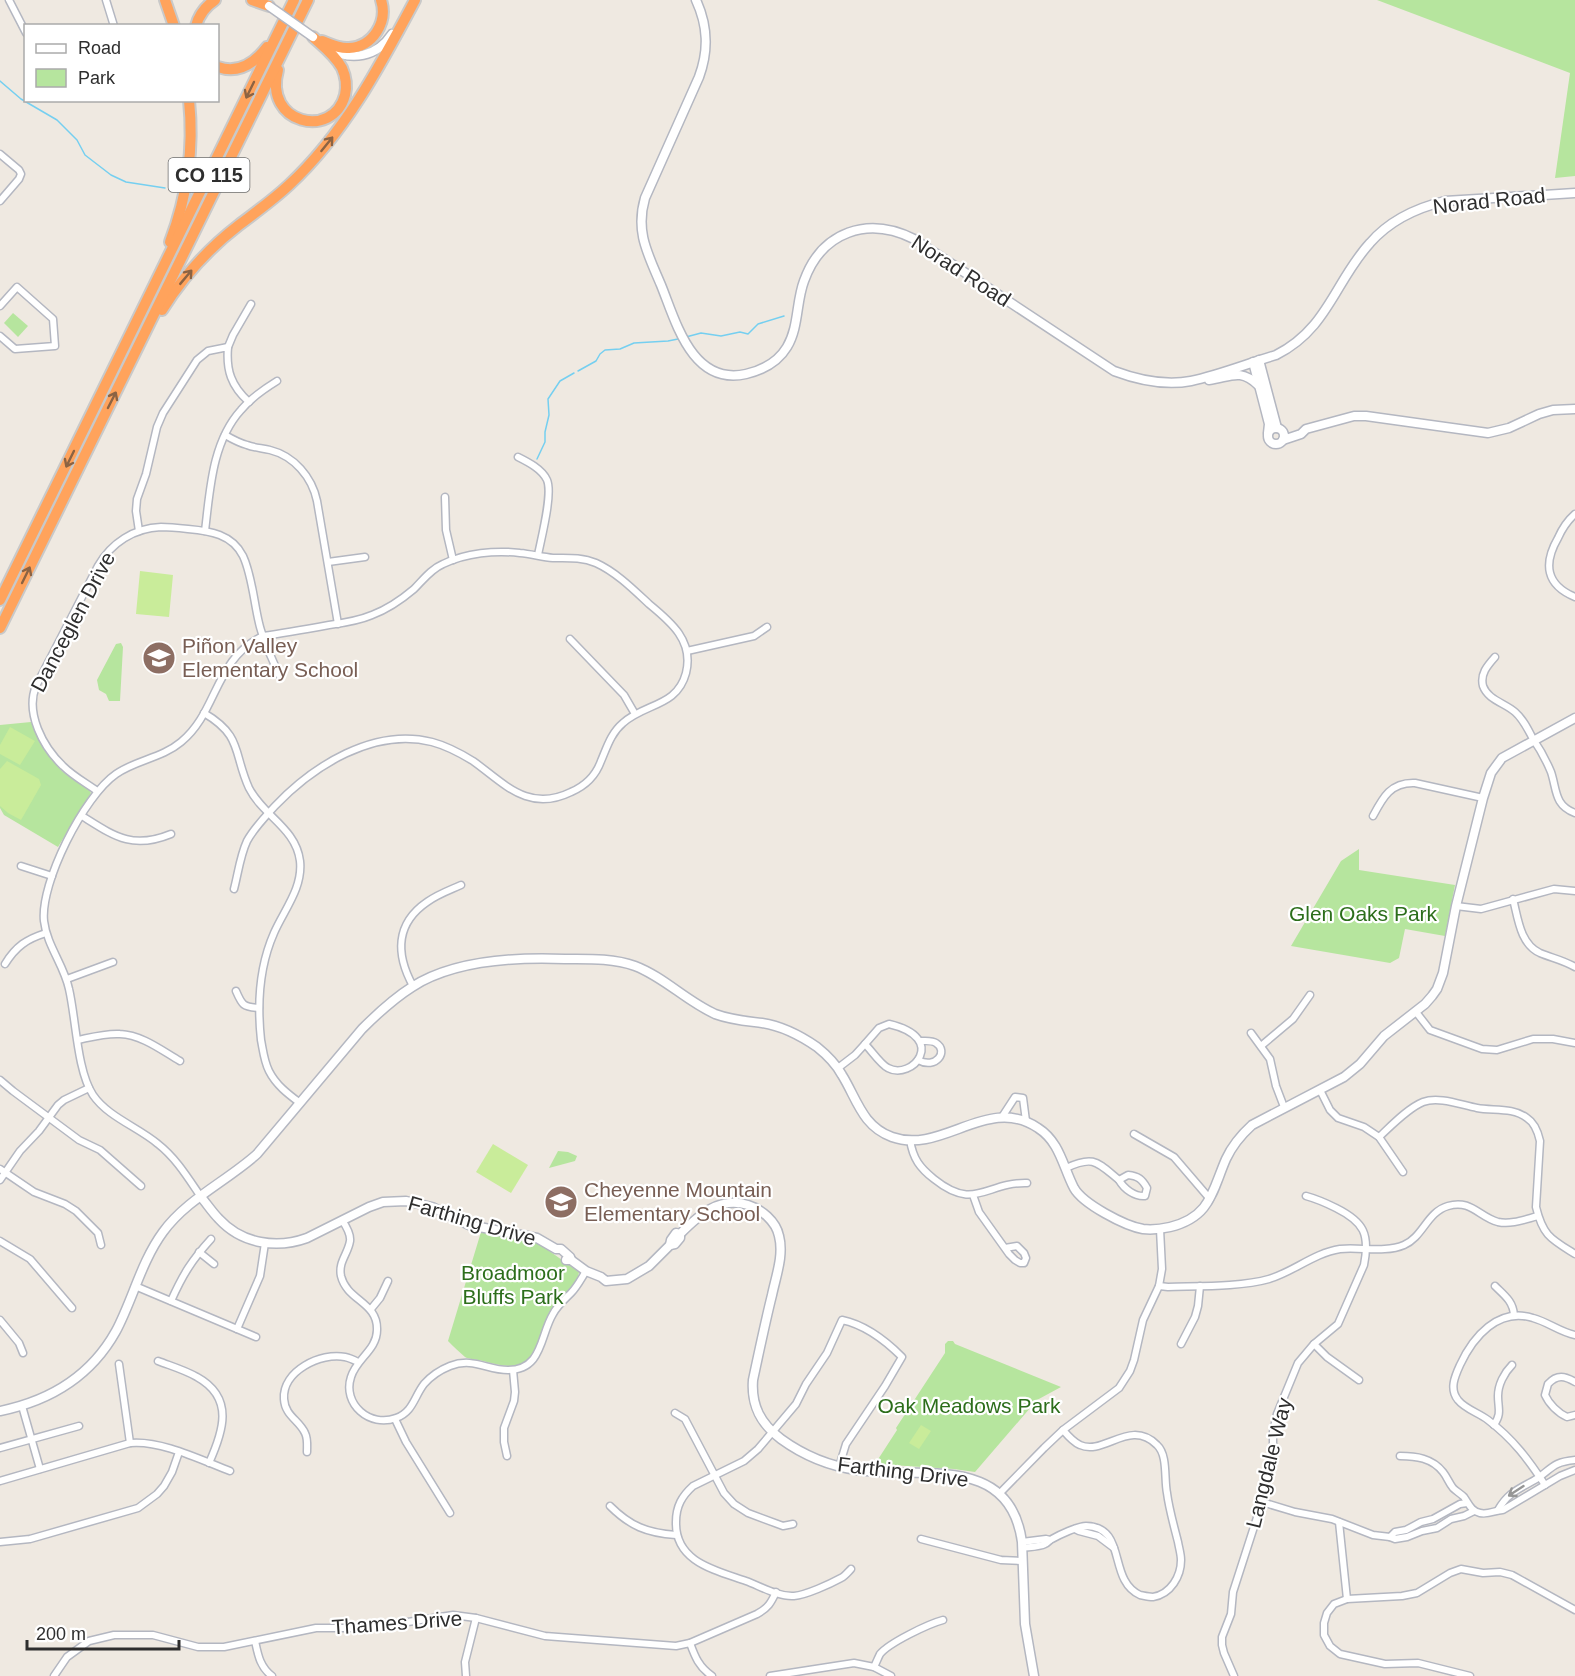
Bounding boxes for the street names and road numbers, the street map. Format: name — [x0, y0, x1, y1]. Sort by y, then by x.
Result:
road number: CO 115 — [168, 158, 250, 192]
street label: Norad Road — [1431, 183, 1546, 218]
street label: Norad Road — [908, 230, 1015, 311]
street label: Danceglen Drive — [26, 548, 119, 696]
street label: Farthing Drive — [406, 1191, 539, 1250]
street label: Langdale Way — [1241, 1395, 1296, 1530]
street label: Farthing Drive — [836, 1452, 970, 1491]
street label: Thames Drive — [331, 1606, 463, 1639]

